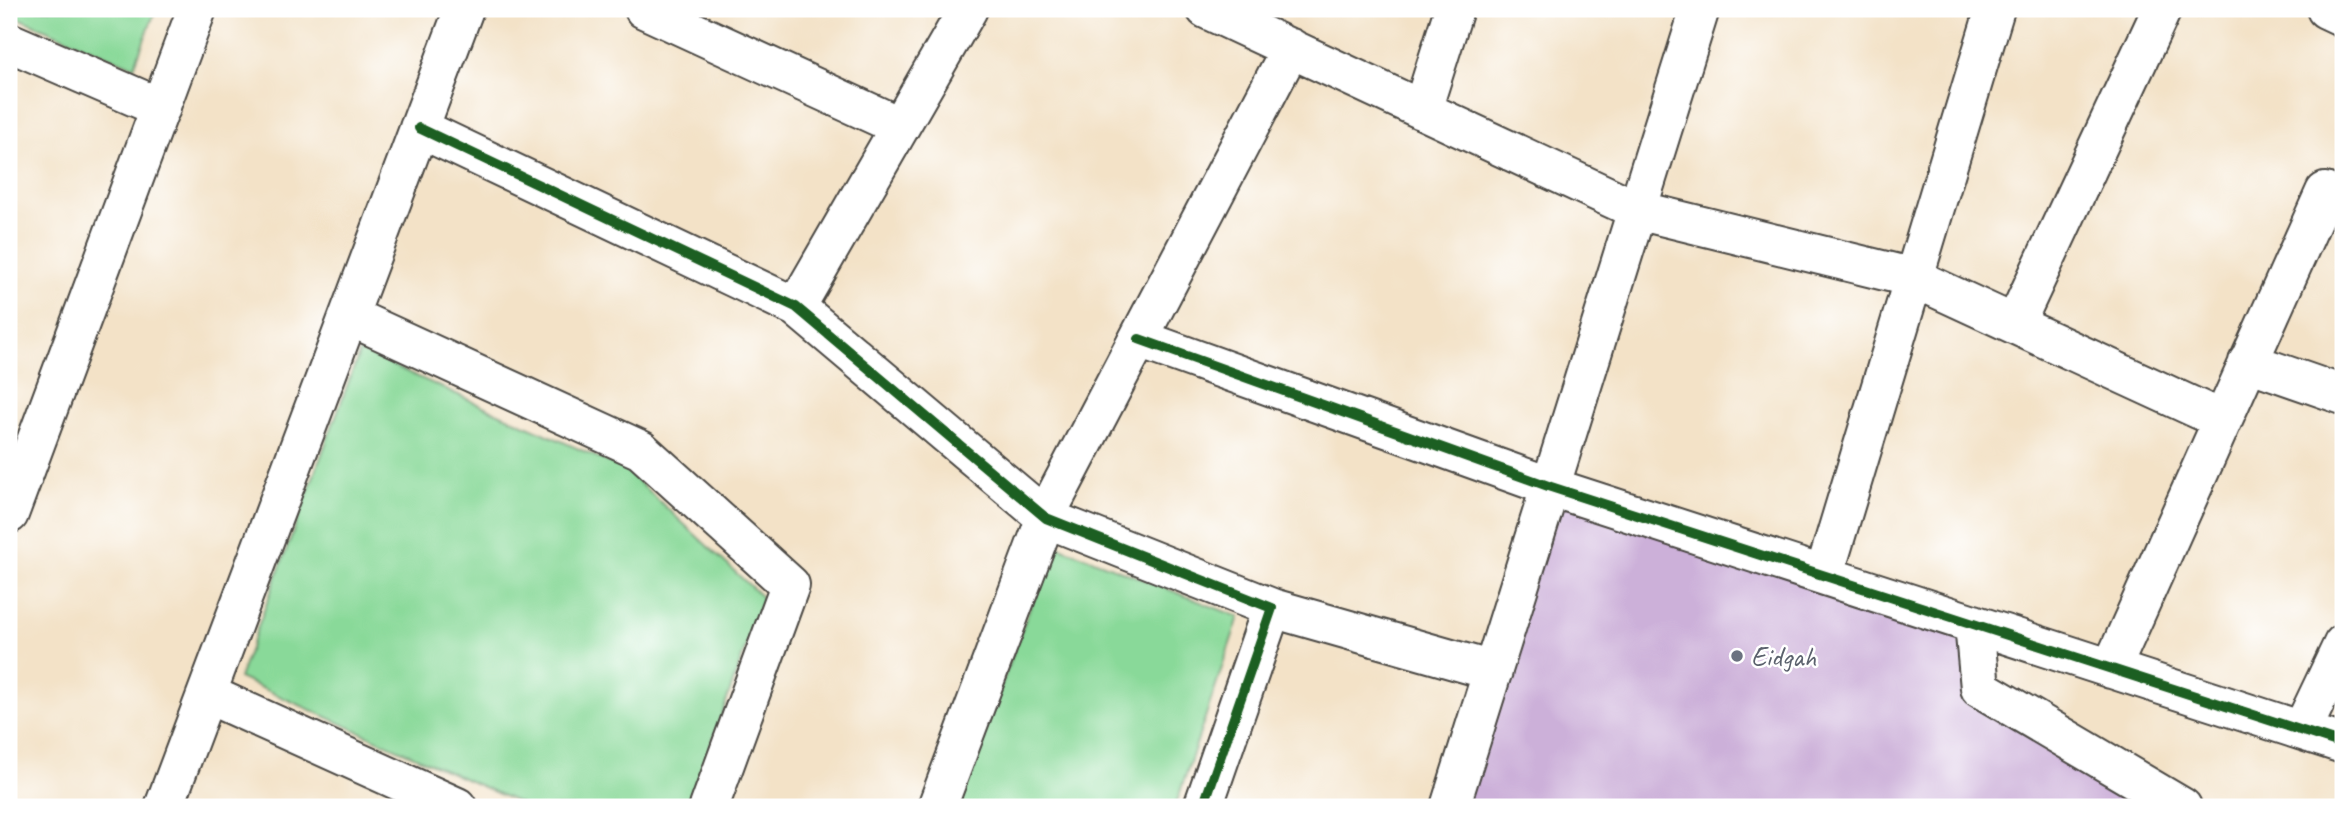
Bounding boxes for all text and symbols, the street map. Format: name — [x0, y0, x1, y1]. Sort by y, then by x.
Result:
place label: Eidgah — [1751, 639, 1816, 674]
marker: Eidgah — [1729, 648, 1745, 664]

